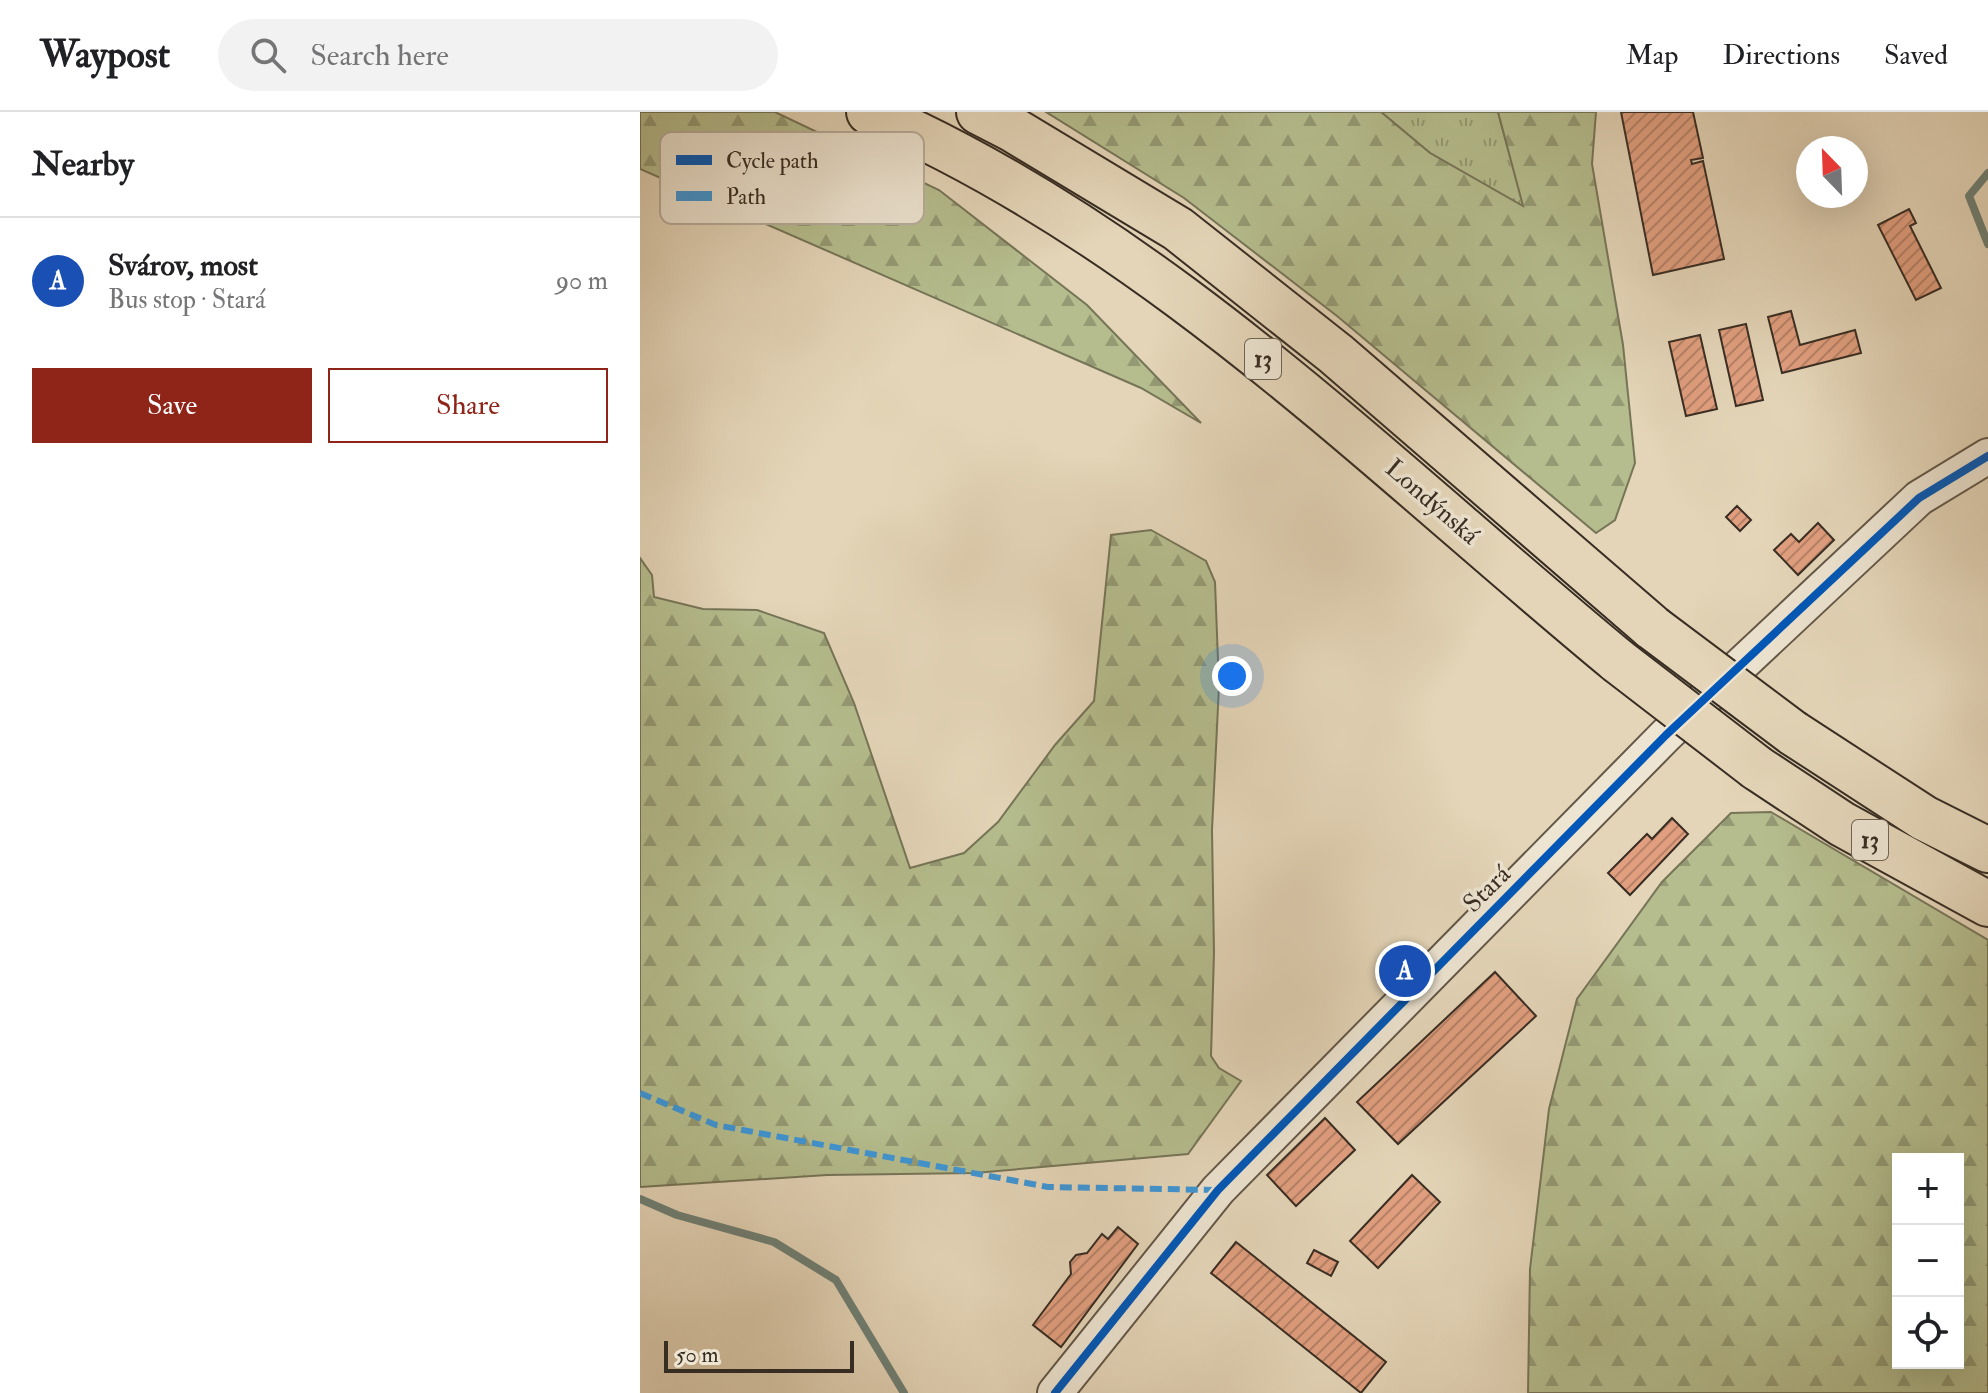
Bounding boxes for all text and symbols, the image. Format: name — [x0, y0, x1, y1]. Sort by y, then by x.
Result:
search box — [218, 19, 778, 91]
text: Waypost — [40, 31, 170, 79]
icon: search — [246, 33, 290, 77]
text: Search here — [310, 37, 449, 74]
text: Map — [1626, 38, 1679, 73]
text: Directions — [1723, 38, 1840, 73]
text: Saved — [1884, 38, 1948, 73]
legend — [660, 132, 924, 224]
north arrow — [1796, 136, 1868, 208]
text: Nearby — [32, 143, 134, 186]
text: Cycle path — [726, 147, 819, 176]
text: Path — [726, 183, 767, 211]
text: Svárov, most — [108, 247, 258, 284]
text: A — [50, 265, 66, 297]
text: 90 m — [556, 265, 608, 297]
text: Bus stop · Stará — [108, 284, 266, 316]
road number: 13 — [1245, 339, 1281, 379]
button: Save — [32, 368, 312, 443]
button: Share — [328, 368, 608, 443]
street label: Londýnská — [1378, 452, 1486, 552]
your location — [1212, 656, 1252, 696]
road number: 13 — [1852, 820, 1888, 860]
street label: Stará — [1457, 858, 1518, 919]
pin: A — [1379, 941, 1431, 1001]
map controls — [1892, 1153, 1964, 1369]
button: + — [1892, 1153, 1964, 1225]
button: − — [1892, 1225, 1964, 1297]
button: locate — [1892, 1297, 1964, 1369]
scale bar — [664, 1337, 854, 1373]
text: 50 m — [676, 1341, 718, 1369]

